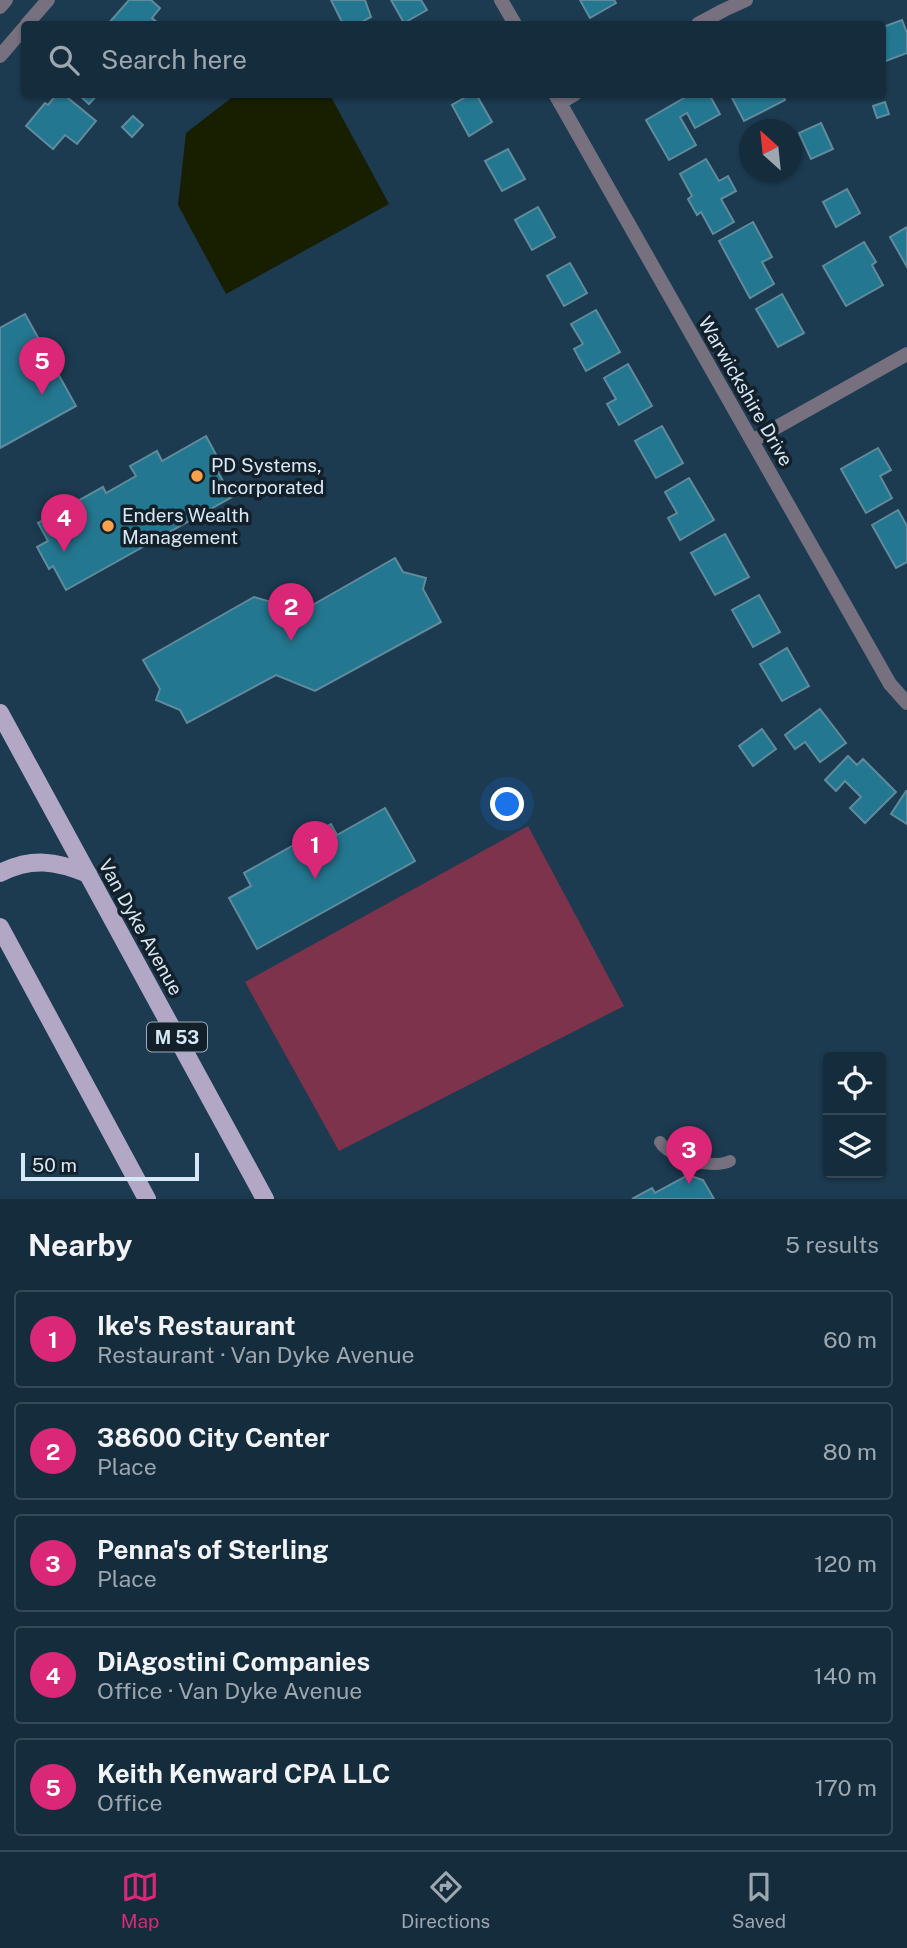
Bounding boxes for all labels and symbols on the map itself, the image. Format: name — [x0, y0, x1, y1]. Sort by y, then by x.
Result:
north arrow — [739, 119, 802, 182]
street label: Warwickshire Drive — [694, 312, 798, 470]
pin: 5 — [19, 337, 65, 395]
place label: PD Systems, Incorporated — [211, 454, 324, 498]
marker: PD Systems, Incorporated — [189, 468, 205, 484]
pin: 4 — [41, 494, 87, 552]
place label: Enders Wealth Management — [122, 504, 249, 548]
marker: Enders Wealth Management — [100, 518, 116, 534]
pin: 2 — [268, 583, 314, 641]
your location — [490, 787, 524, 821]
pin: 1 — [292, 821, 338, 879]
street label: Van Dyke Avenue — [95, 855, 187, 999]
road number: M 53 — [147, 1022, 207, 1052]
pin: 3 — [666, 1126, 712, 1184]
scale bar — [21, 1150, 200, 1182]

